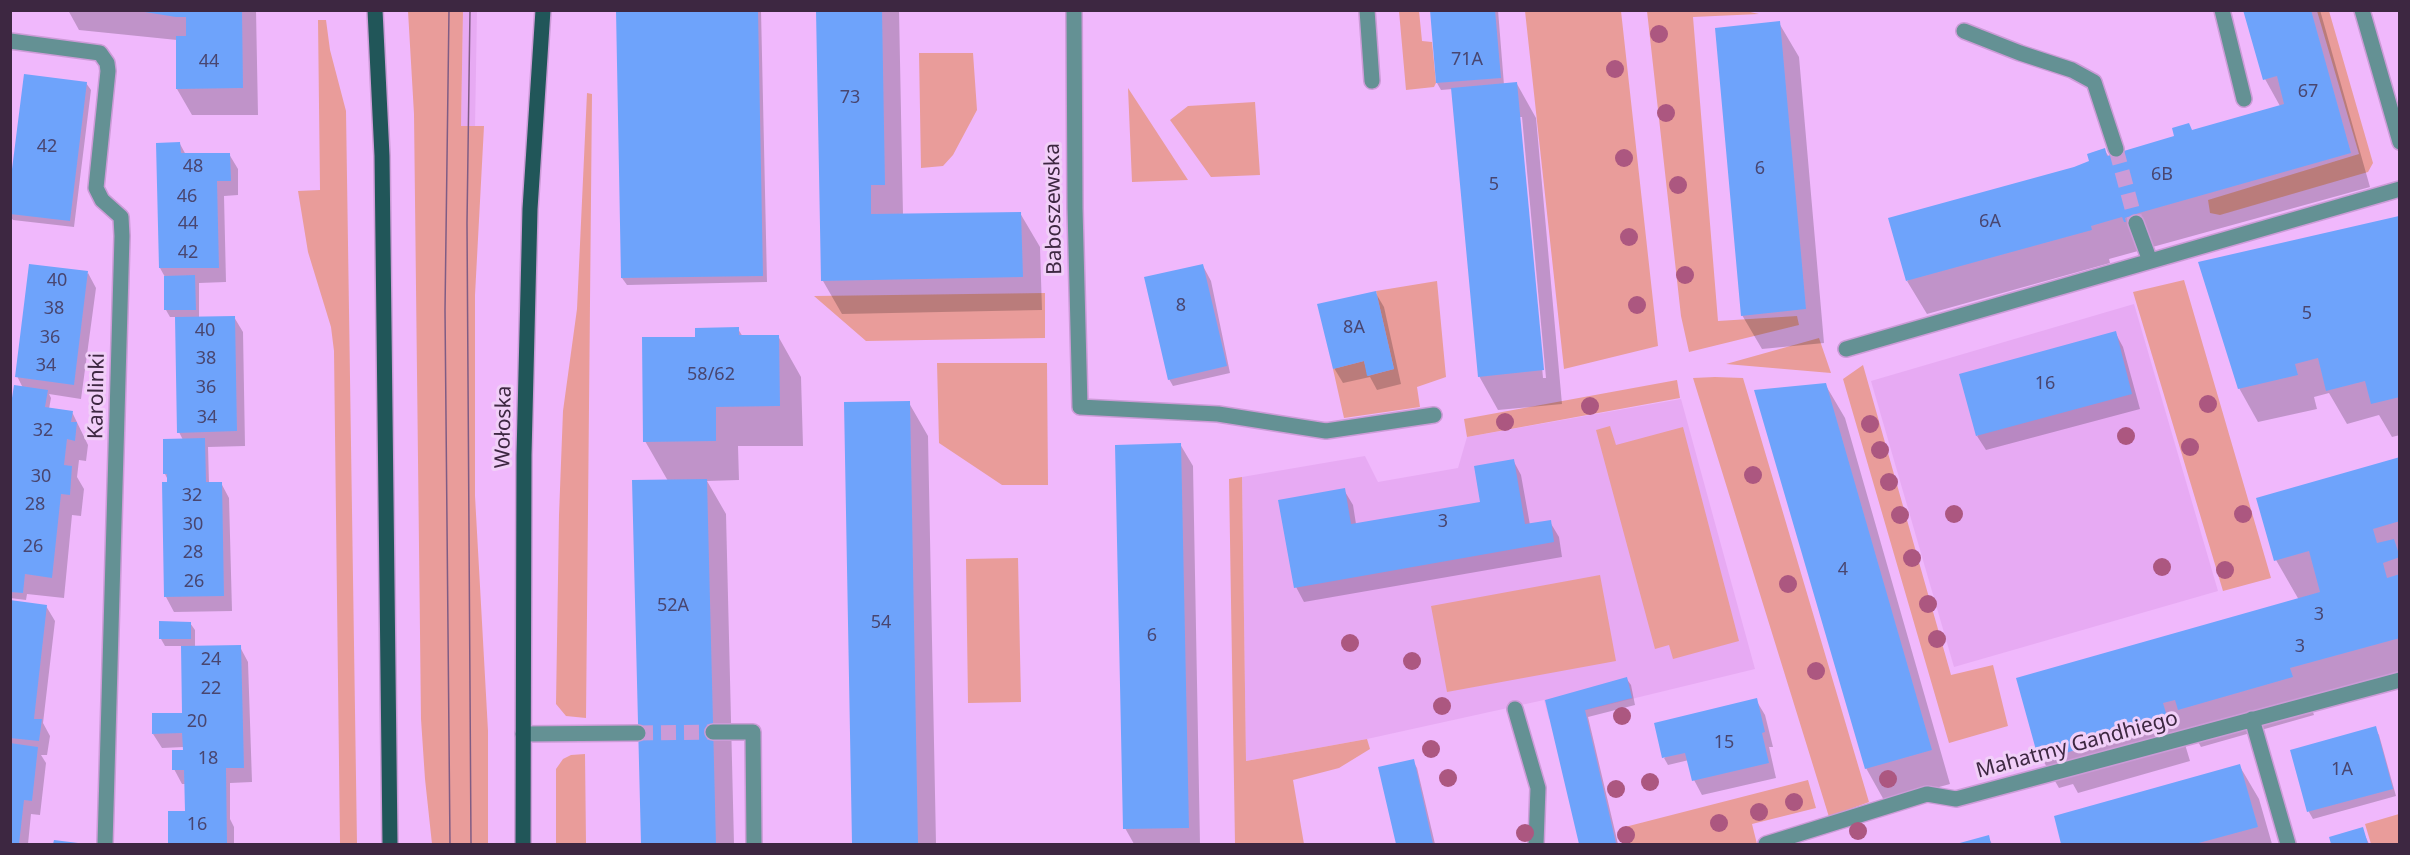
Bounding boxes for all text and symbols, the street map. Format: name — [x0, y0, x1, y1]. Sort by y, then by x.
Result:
house number: 71A — [1451, 49, 1483, 71]
house number: 44 — [199, 51, 219, 73]
house number: 67 — [2298, 81, 2318, 103]
house number: 73 — [840, 87, 860, 109]
house number: 42 — [37, 136, 57, 158]
street label: Baboszewska — [1040, 143, 1068, 275]
house number: 48 — [183, 156, 203, 178]
house number: 6 — [1755, 158, 1765, 180]
house number: 6B — [2151, 164, 2173, 186]
house number: 5 — [1489, 174, 1499, 196]
house number: 46 — [177, 186, 197, 208]
house number: 6A — [1979, 211, 2001, 233]
house number: 44 — [178, 213, 198, 235]
house number: 42 — [178, 242, 198, 264]
house number: 40 — [47, 270, 67, 292]
house number: 8 — [1176, 295, 1186, 317]
house number: 38 — [44, 298, 64, 320]
house number: 5 — [2302, 303, 2312, 325]
house number: 8A — [1343, 317, 1365, 339]
house number: 40 — [195, 320, 215, 342]
house number: 36 — [40, 327, 60, 349]
house number: 38 — [196, 348, 216, 370]
street label: Karolinki — [84, 353, 110, 439]
house number: 34 — [36, 355, 56, 377]
house number: 58/62 — [687, 364, 735, 386]
house number: 16 — [2035, 373, 2055, 395]
house number: 36 — [196, 377, 216, 399]
street label: Wołoska — [491, 385, 517, 469]
house number: 34 — [197, 407, 217, 429]
house number: 32 — [33, 420, 53, 442]
house number: 30 — [31, 466, 51, 488]
house number: 32 — [182, 485, 202, 507]
house number: 28 — [25, 494, 45, 516]
house number: 3 — [1438, 511, 1448, 533]
house number: 30 — [183, 514, 203, 536]
house number: 26 — [23, 536, 43, 558]
house number: 28 — [183, 542, 203, 564]
house number: 4 — [1838, 559, 1848, 581]
house number: 26 — [184, 571, 204, 593]
house number: 52A — [657, 595, 689, 617]
house number: 3 — [2314, 604, 2324, 626]
house number: 54 — [871, 612, 891, 634]
house number: 6 — [1147, 625, 1157, 647]
house number: 3 — [2295, 636, 2305, 658]
house number: 24 — [201, 649, 221, 671]
house number: 22 — [201, 678, 221, 700]
street label: Mahatmy Gandhiego — [1973, 706, 2181, 784]
house number: 20 — [187, 711, 207, 733]
house number: 15 — [1714, 732, 1734, 754]
house number: 18 — [198, 748, 218, 770]
house number: 1A — [2331, 759, 2353, 781]
house number: 16 — [187, 814, 207, 836]

